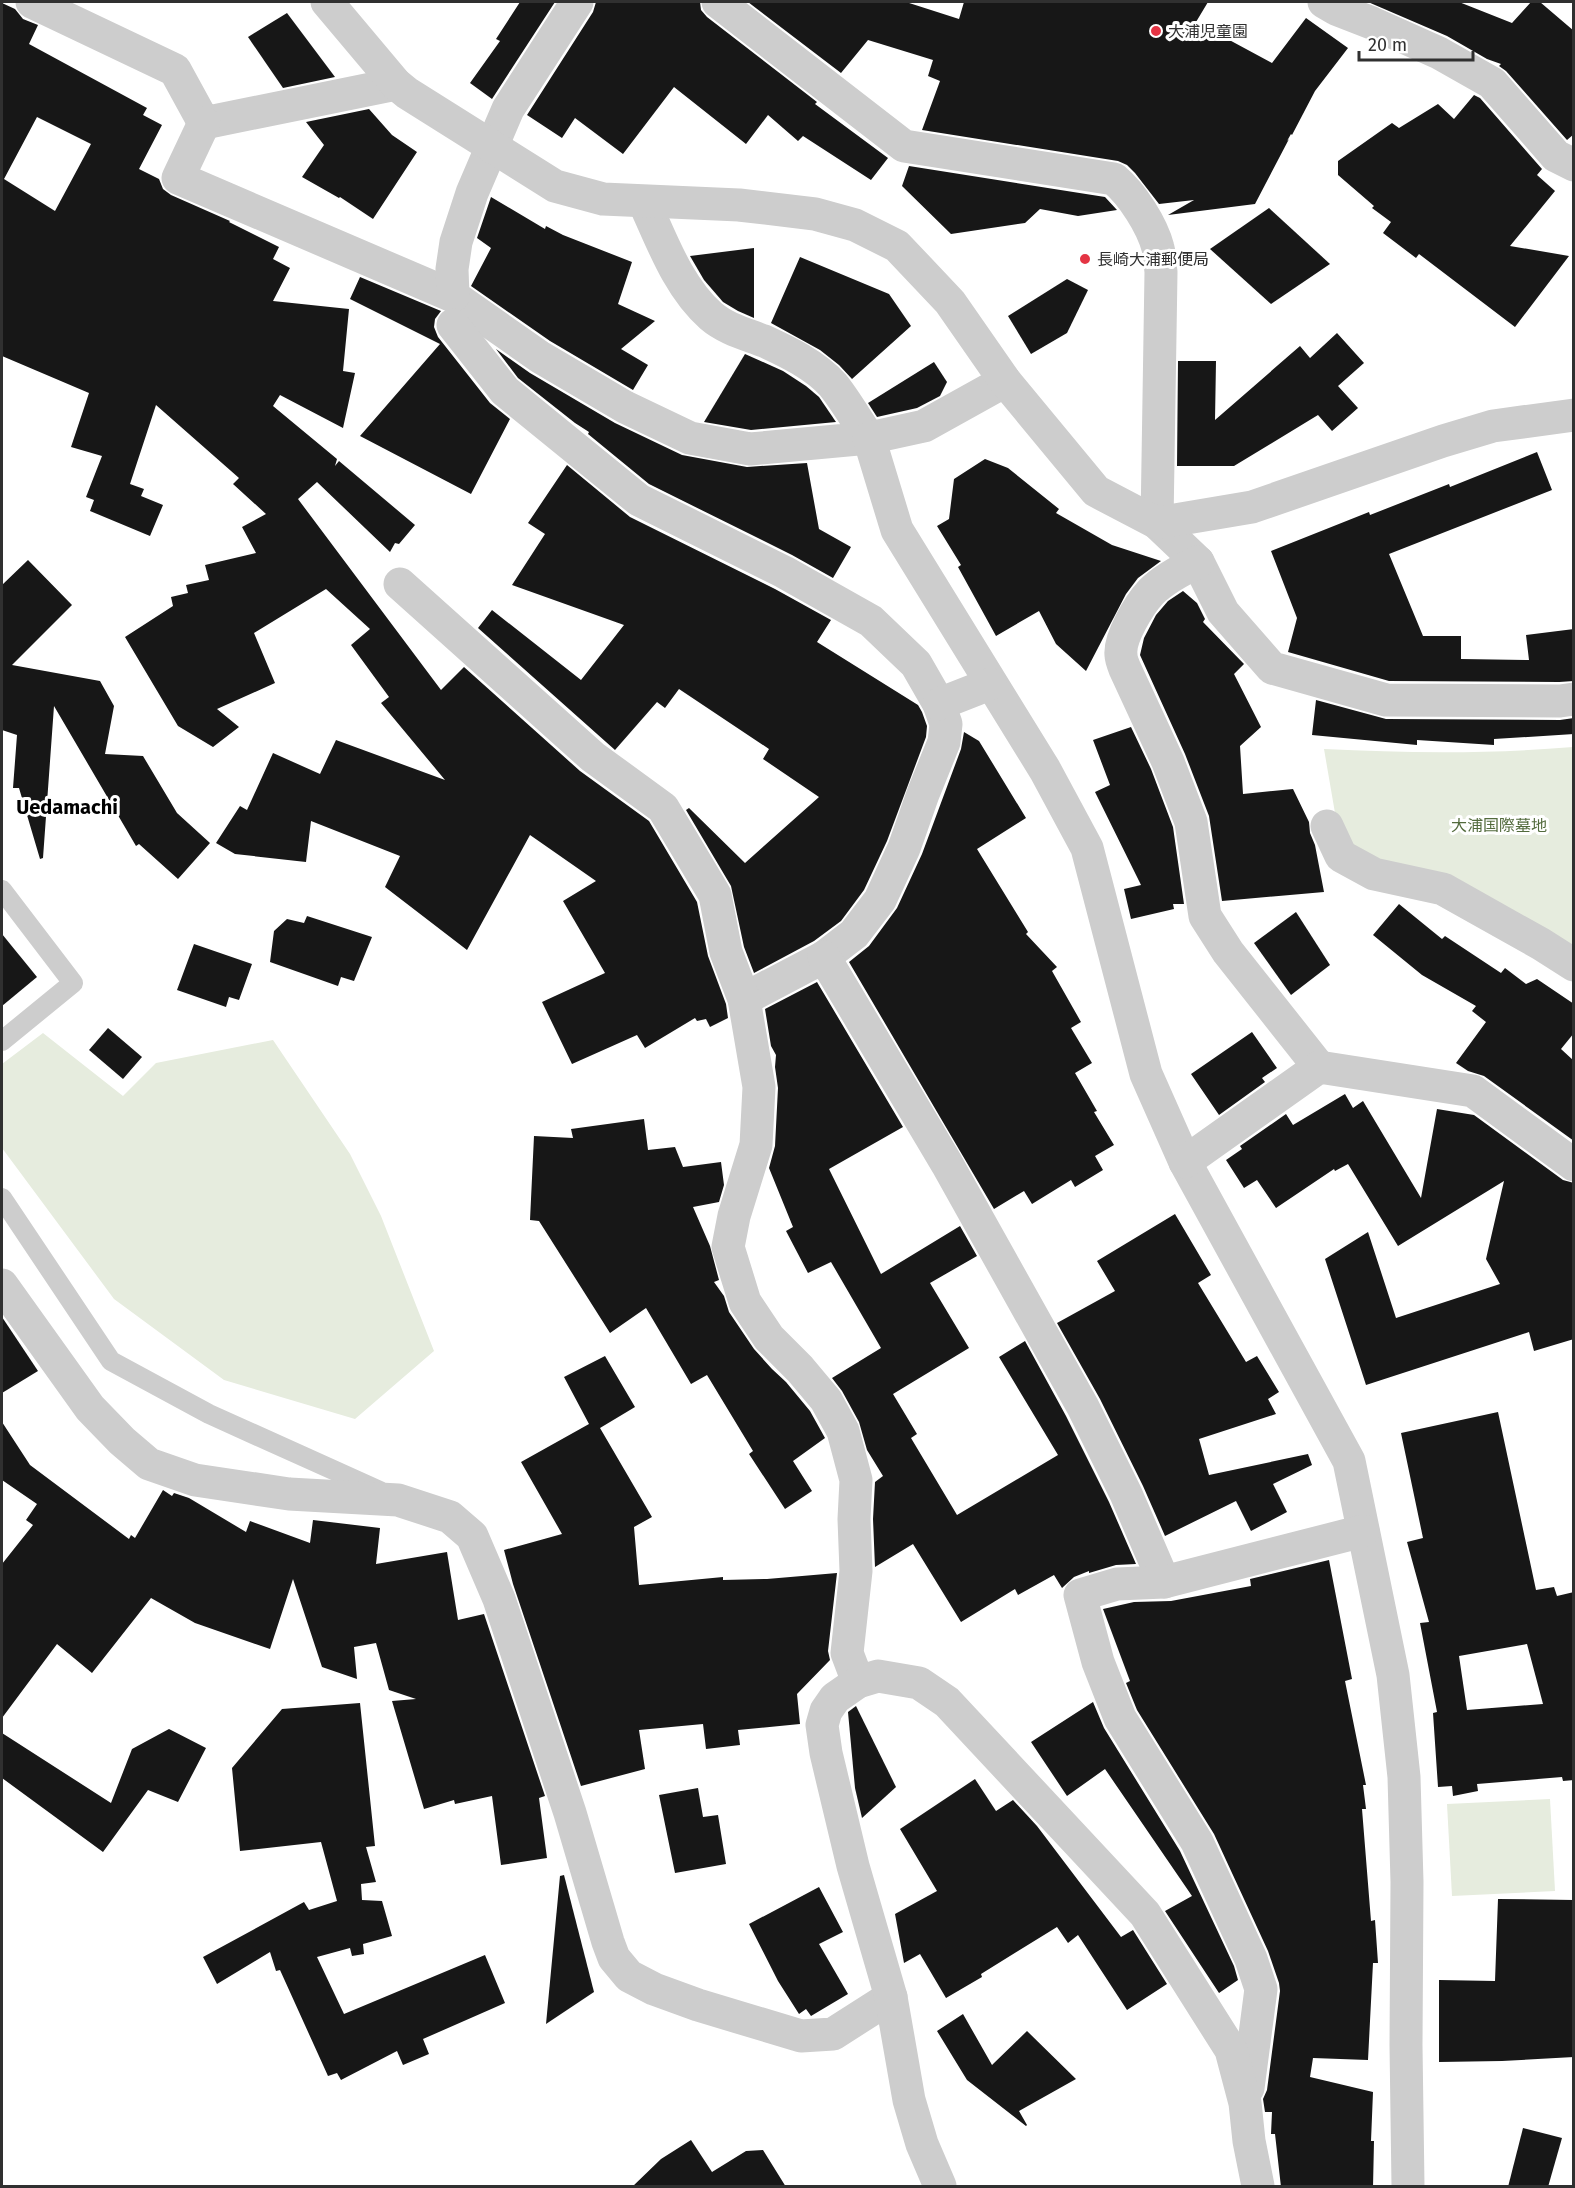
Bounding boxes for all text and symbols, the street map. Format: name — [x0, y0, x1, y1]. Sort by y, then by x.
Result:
place label: 大浦児童園 — [1168, 22, 1248, 41]
marker: 大浦児童園 — [1149, 24, 1163, 38]
scale bar — [1359, 24, 1473, 62]
text: 20 m — [1368, 34, 1407, 56]
place label: 長崎大浦郵便局 — [1097, 250, 1209, 269]
marker: 長崎大浦郵便局 — [1078, 252, 1092, 266]
district label: Uedamachi — [16, 795, 118, 819]
park label: 大浦国際墓地 — [1451, 816, 1547, 835]

